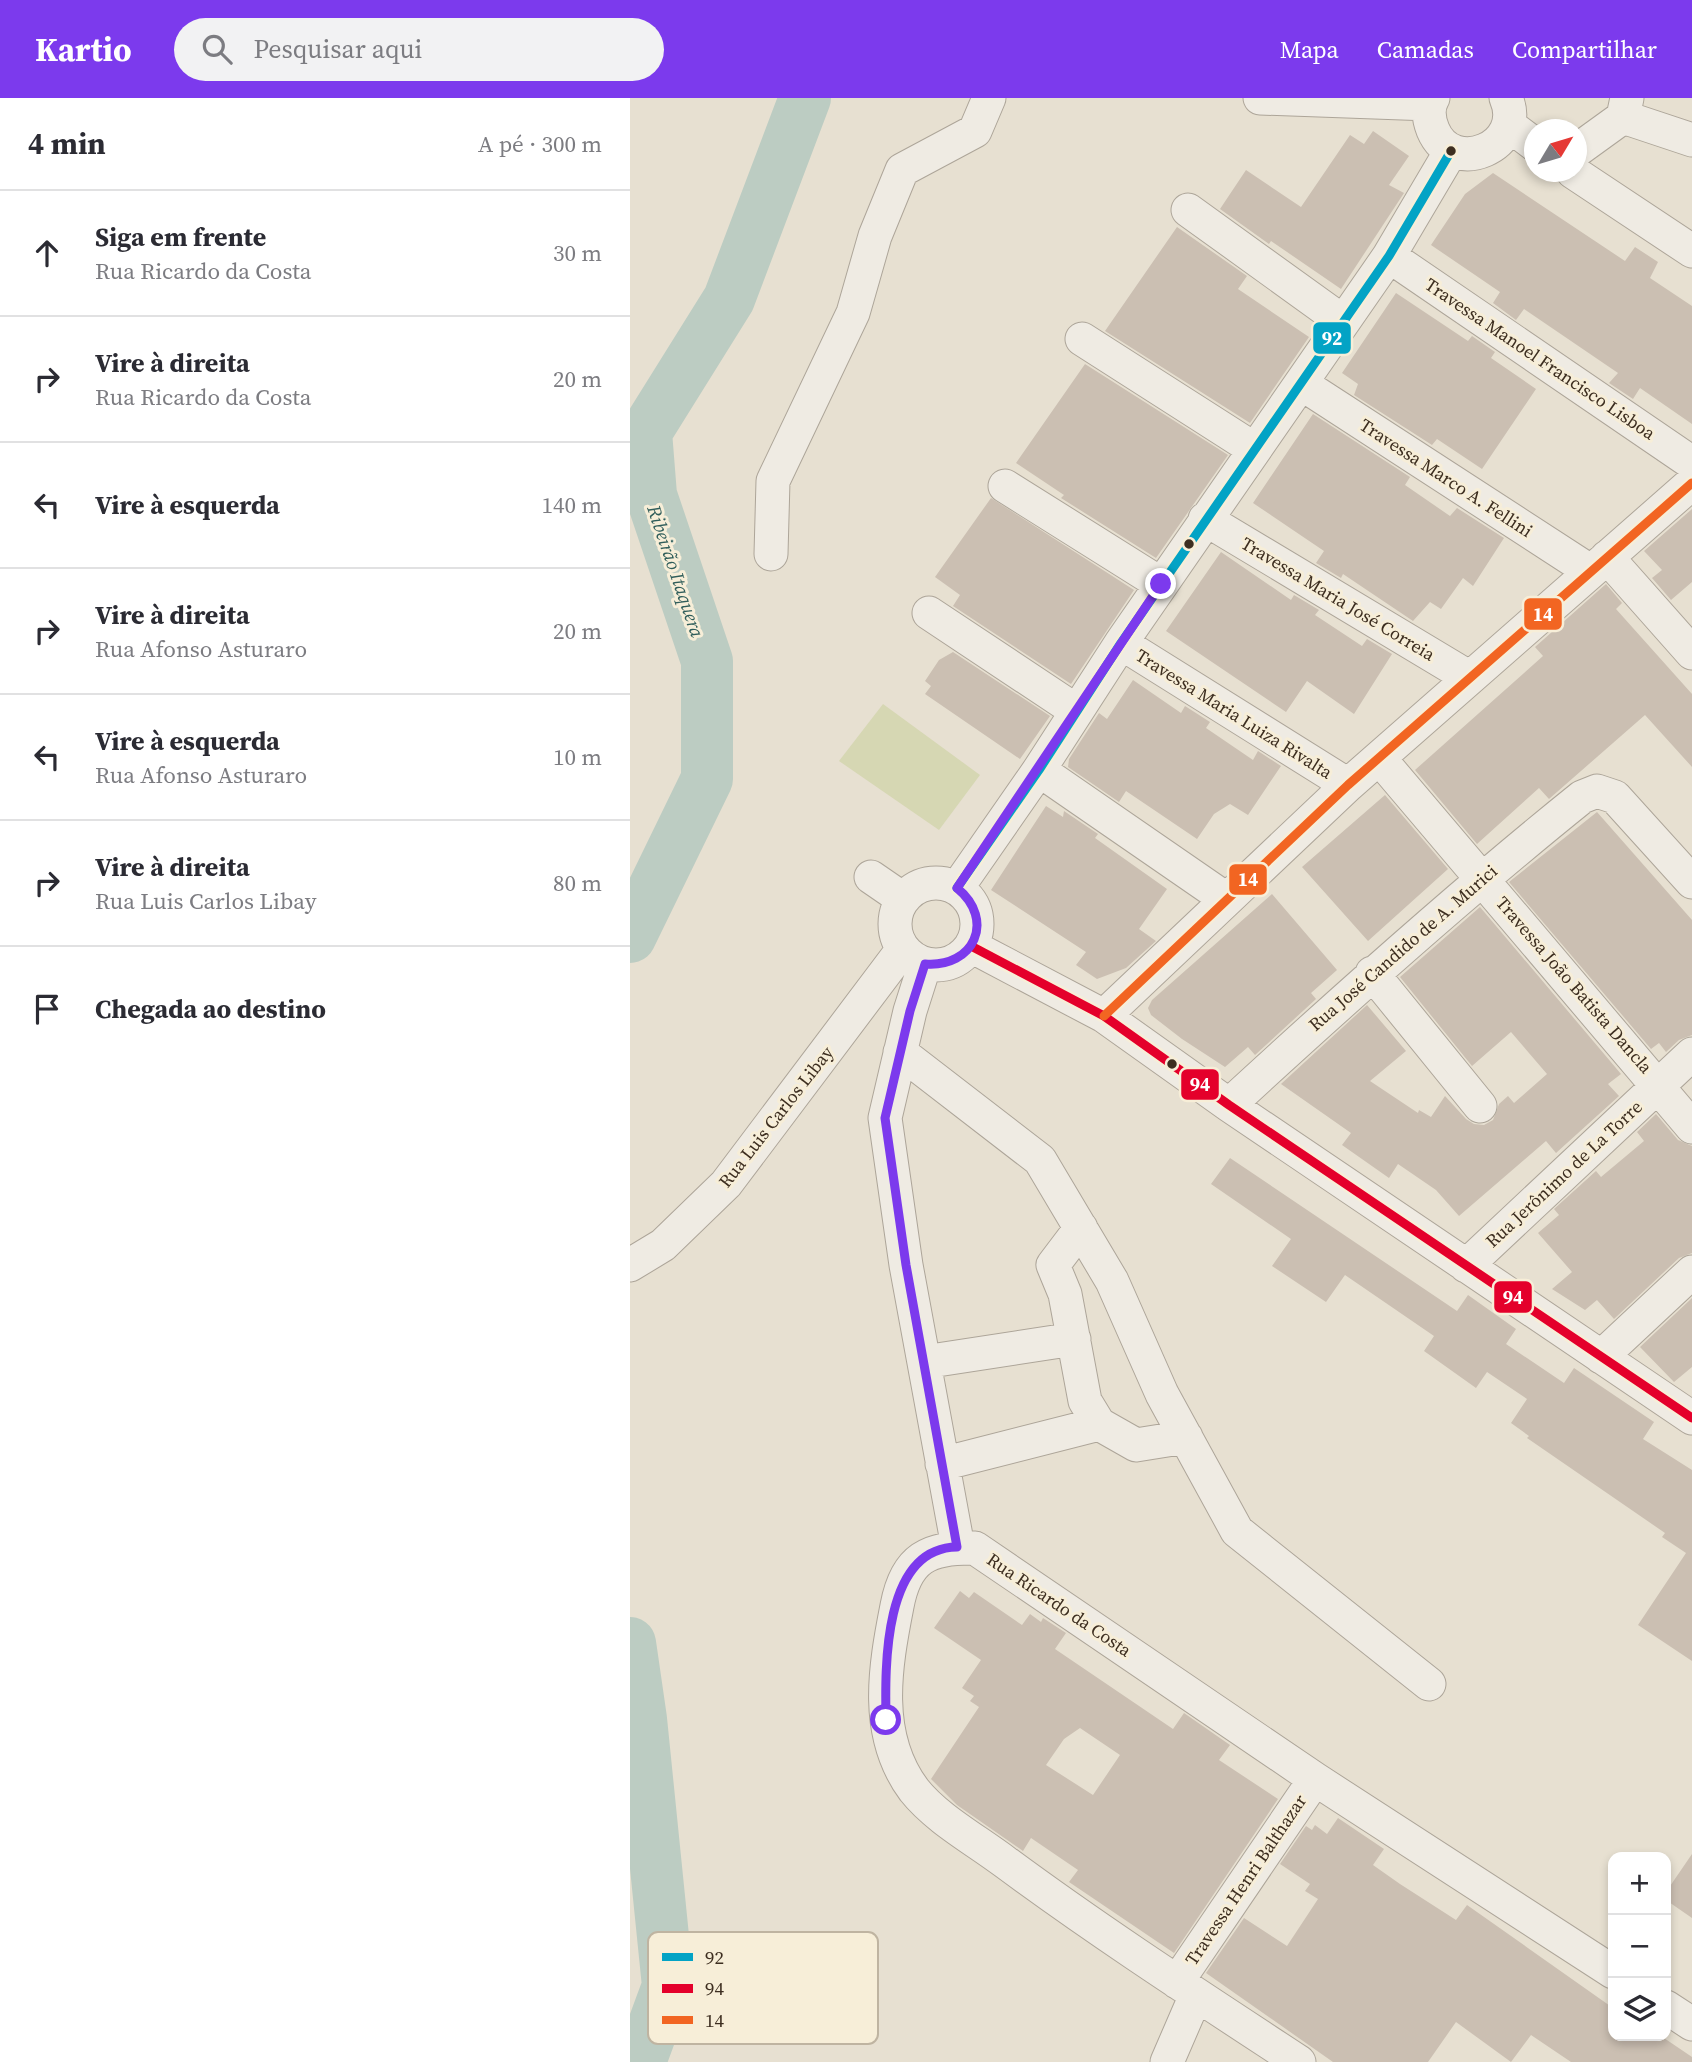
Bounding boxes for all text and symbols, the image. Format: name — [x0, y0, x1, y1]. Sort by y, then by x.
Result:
search box — [174, 18, 664, 81]
text: Kartio — [35, 27, 132, 72]
icon: search — [198, 30, 236, 68]
text: Pesquisar aqui — [254, 31, 422, 67]
text: Mapa — [1280, 33, 1339, 66]
text: Camadas — [1377, 33, 1474, 66]
text: Compartilhar — [1512, 33, 1657, 66]
north arrow — [1524, 119, 1587, 182]
text: 4 min — [28, 123, 106, 164]
text: A pé · 300 m — [478, 128, 602, 160]
unlabelled marker — [1444, 144, 1458, 158]
text: Siga em frente — [95, 219, 266, 255]
icon: ahead — [28, 234, 66, 272]
text: 30 m — [553, 237, 602, 269]
text: Rua Ricardo da Costa — [95, 255, 312, 287]
street label: Travessa Manoel Francisco Lisboa — [1420, 272, 1661, 446]
line badge: 92 — [1312, 321, 1352, 355]
text: 92 — [1322, 325, 1342, 351]
text: Vire à direita — [95, 345, 250, 381]
icon: right — [28, 360, 66, 398]
text: 20 m — [553, 363, 602, 395]
text: Rua Ricardo da Costa — [95, 381, 312, 413]
street label: Travessa Marco A. Fellini — [1355, 412, 1537, 543]
icon: left — [28, 486, 66, 524]
text: Vire à esquerda — [95, 487, 280, 523]
text: 140 m — [541, 489, 602, 521]
water label: Ribeirão Itaquera — [641, 501, 711, 641]
street label: Travessa Maria José Correia — [1237, 531, 1441, 667]
unlabelled marker — [1182, 537, 1196, 551]
route end — [1145, 568, 1176, 599]
text: Vire à direita — [95, 597, 250, 633]
line badge: 14 — [1523, 597, 1563, 631]
text: 14 — [1533, 601, 1553, 627]
icon: right — [28, 612, 66, 650]
text: 20 m — [553, 615, 602, 647]
text: Rua Afonso Asturaro — [95, 633, 307, 665]
street label: Travessa Maria Luiza Rivalta — [1131, 643, 1338, 785]
text: Vire à esquerda — [95, 723, 280, 759]
icon: left — [28, 738, 66, 776]
text: 10 m — [553, 741, 602, 773]
text: Rua Afonso Asturaro — [95, 759, 307, 791]
text: Vire à direita — [95, 849, 250, 885]
street label: Rua José Candido de A. Murici — [1303, 859, 1502, 1037]
line badge: 14 — [1228, 863, 1268, 896]
icon: right — [28, 864, 66, 902]
text: 14 — [1238, 866, 1258, 892]
text: 80 m — [553, 867, 602, 899]
text: Rua Luis Carlos Libay — [95, 885, 316, 917]
street label: Travessa João Batista Dancla — [1490, 891, 1659, 1079]
icon: arrive — [28, 990, 66, 1028]
text: Chegada ao destino — [95, 991, 326, 1027]
street label: Rua Luis Carlos Libay — [712, 1040, 839, 1193]
unlabelled marker — [1165, 1057, 1179, 1071]
line badge: 94 — [1180, 1068, 1220, 1101]
text: 94 — [1190, 1071, 1210, 1097]
street label: Rua Jerônimo de La Torre — [1480, 1094, 1647, 1253]
line badge: 94 — [1493, 1280, 1533, 1314]
text: 94 — [1503, 1284, 1523, 1310]
street label: Rua Ricardo da Costa — [982, 1547, 1137, 1663]
route start — [870, 1704, 901, 1735]
street label: Travessa Henri Balthazar — [1179, 1789, 1312, 1970]
map controls — [1608, 1852, 1671, 2041]
button: + — [1608, 1852, 1671, 1915]
button: − — [1608, 1915, 1671, 1978]
legend — [648, 1932, 878, 2044]
text: 92 — [705, 1944, 724, 1970]
text: 94 — [705, 1975, 725, 2001]
button: layers — [1608, 1978, 1671, 2041]
text: 14 — [705, 2007, 725, 2033]

